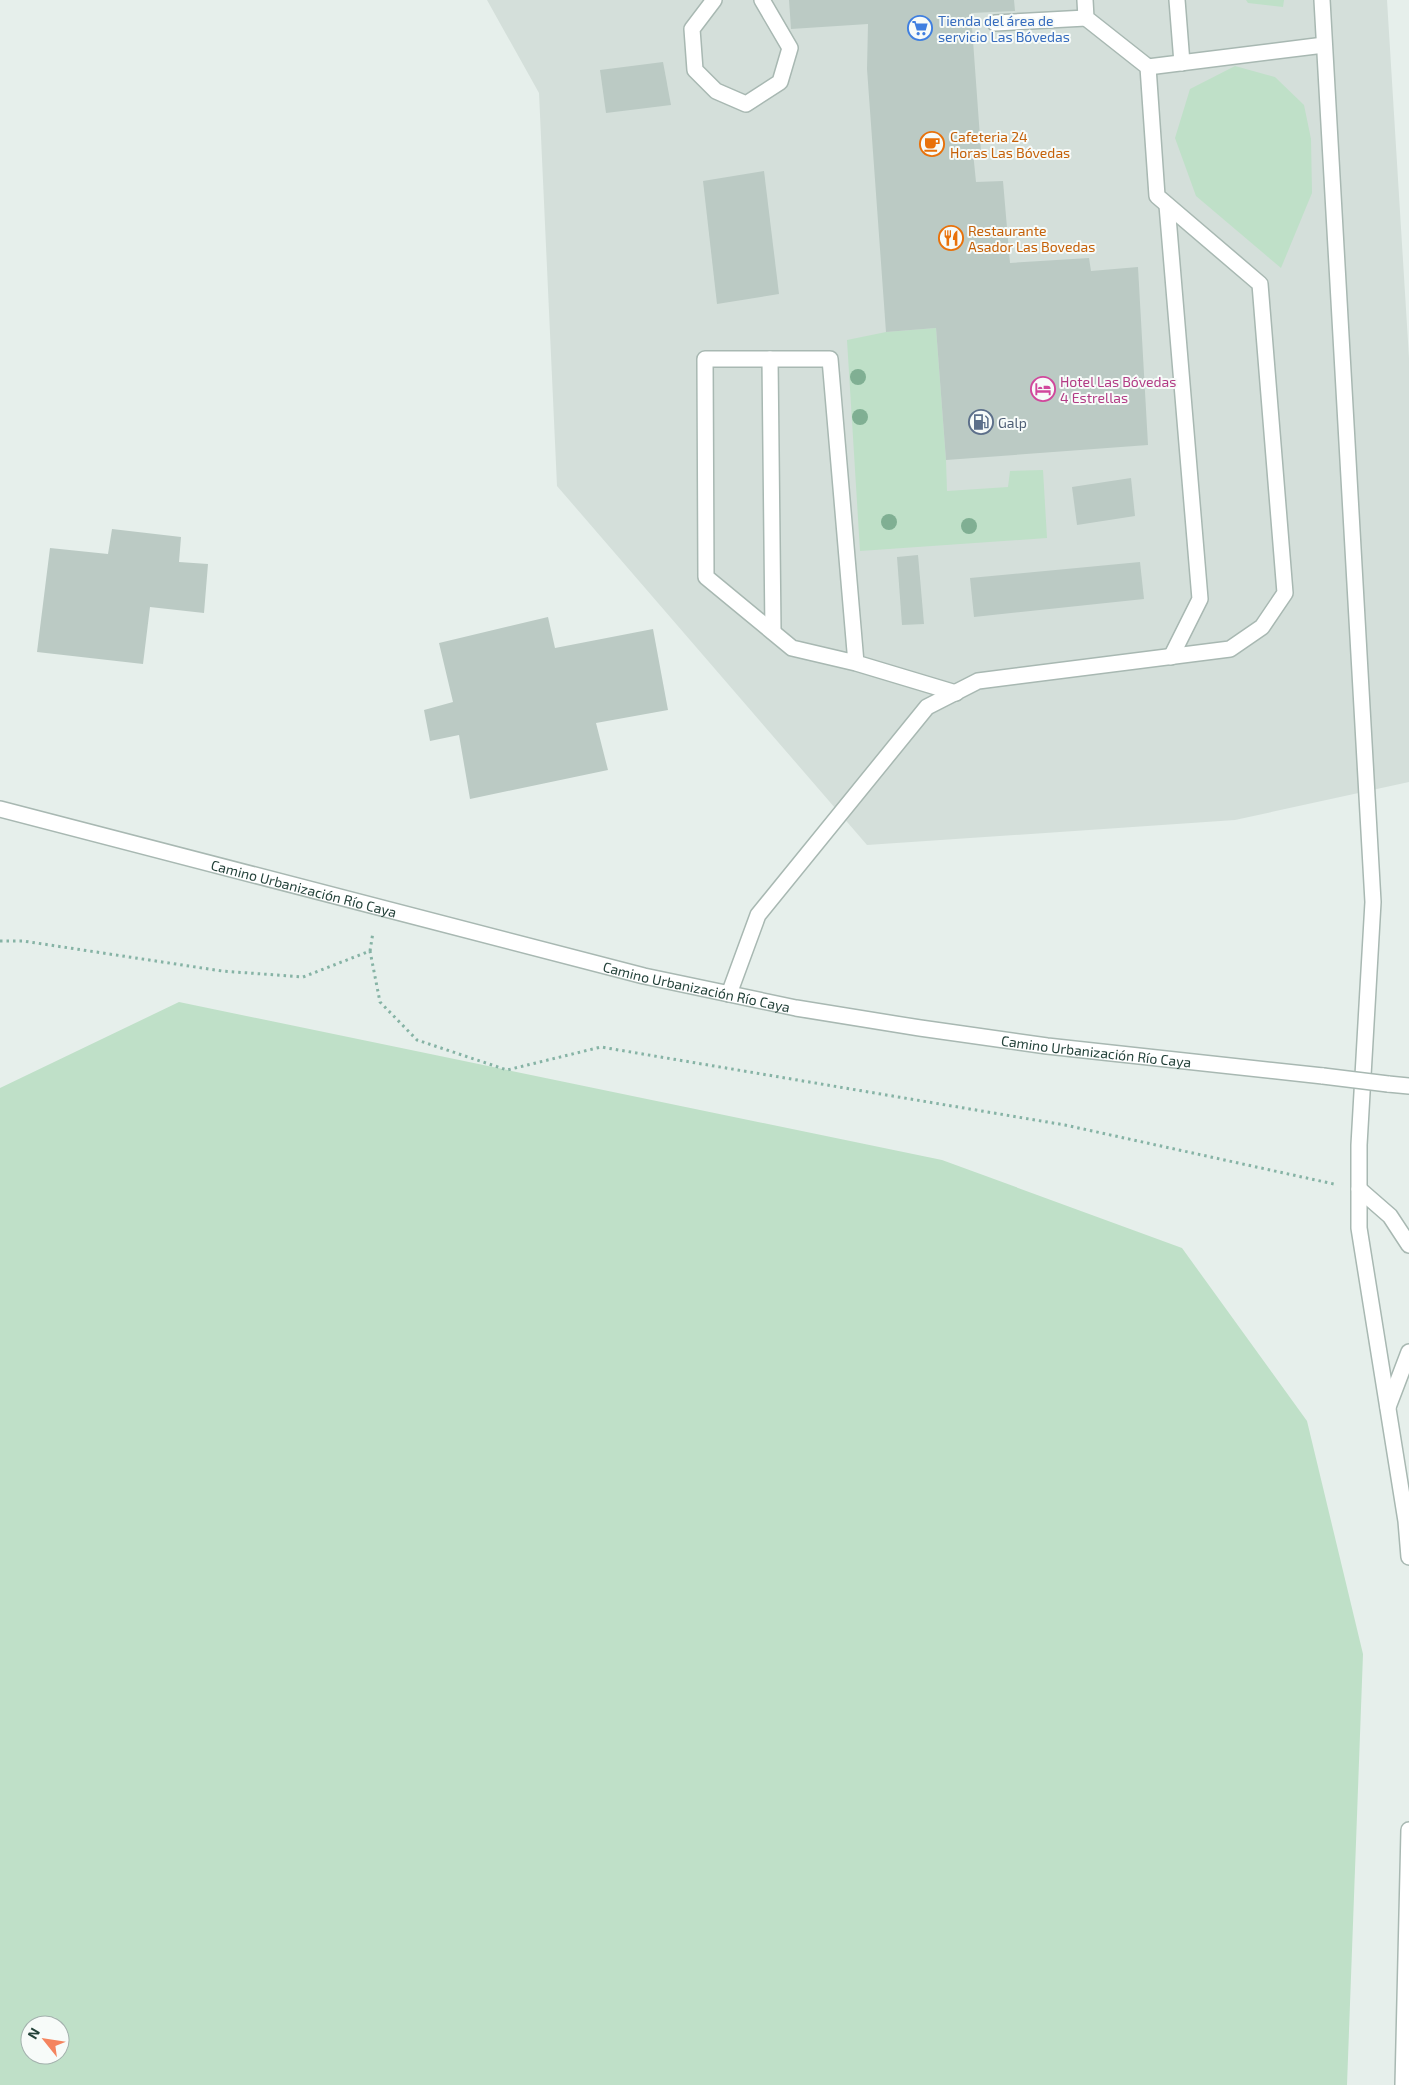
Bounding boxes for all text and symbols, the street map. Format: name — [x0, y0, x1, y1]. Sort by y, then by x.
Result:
place label: Tienda del área de servicio Las Bóvedas — [938, 12, 1070, 45]
supermarket icon: Tienda del área de servicio Las Bóvedas — [907, 15, 933, 41]
place label: Cafeteria 24 Horas Las Bóvedas — [950, 128, 1070, 161]
cafe icon: Cafeteria 24 Horas Las Bóvedas — [919, 131, 945, 157]
place label: Restaurante Asador Las Bovedas — [968, 222, 1095, 255]
restaurant icon: Restaurante Asador Las Bovedas — [938, 225, 964, 251]
place label: Hotel Las Bóvedas 4 Estrellas — [1060, 373, 1176, 406]
hotel icon: Hotel Las Bóvedas 4 Estrellas — [1030, 376, 1056, 402]
fuel station icon: Galp — [968, 409, 994, 435]
place label: Galp — [998, 414, 1027, 431]
street label: Camino Urbanización Río Caya — [209, 856, 399, 920]
street label: Camino Urbanización Río Caya — [601, 957, 792, 1015]
street label: Camino Urbanización Río Caya — [1000, 1031, 1192, 1070]
north arrow — [20, 2015, 70, 2065]
text: N — [23, 2025, 43, 2042]

